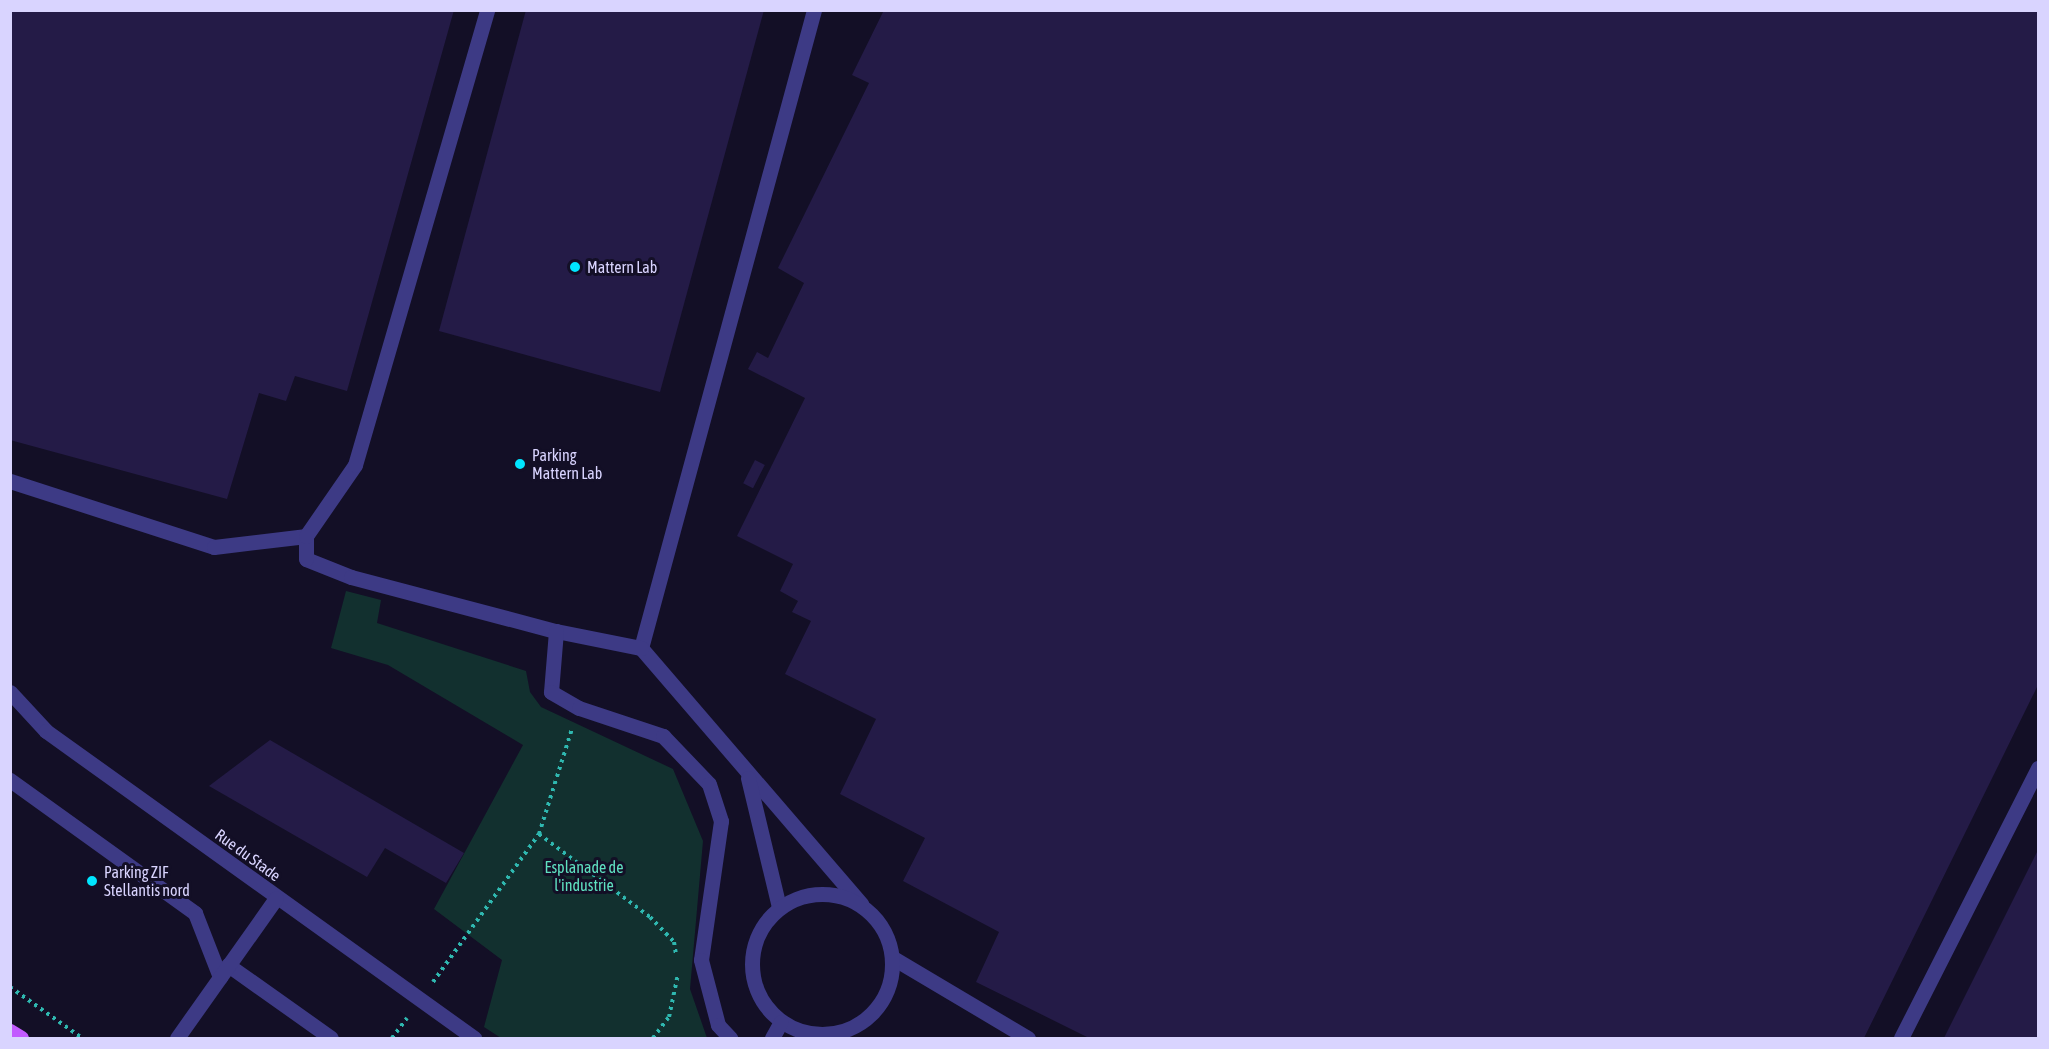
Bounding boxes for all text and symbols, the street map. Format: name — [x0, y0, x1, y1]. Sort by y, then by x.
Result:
place label: Mattern Lab — [587, 257, 657, 277]
marker: Mattern Lab — [568, 260, 582, 274]
place label: Parking Mattern Lab — [532, 445, 602, 483]
marker: Parking Mattern Lab — [513, 457, 527, 471]
street label: Rue du Stade — [211, 825, 285, 885]
park label: Esplanade de l'industrie — [545, 857, 623, 895]
place label: Parking ZIF Stellantis nord — [104, 862, 190, 900]
marker: Parking ZIF Stellantis nord — [85, 874, 99, 888]

